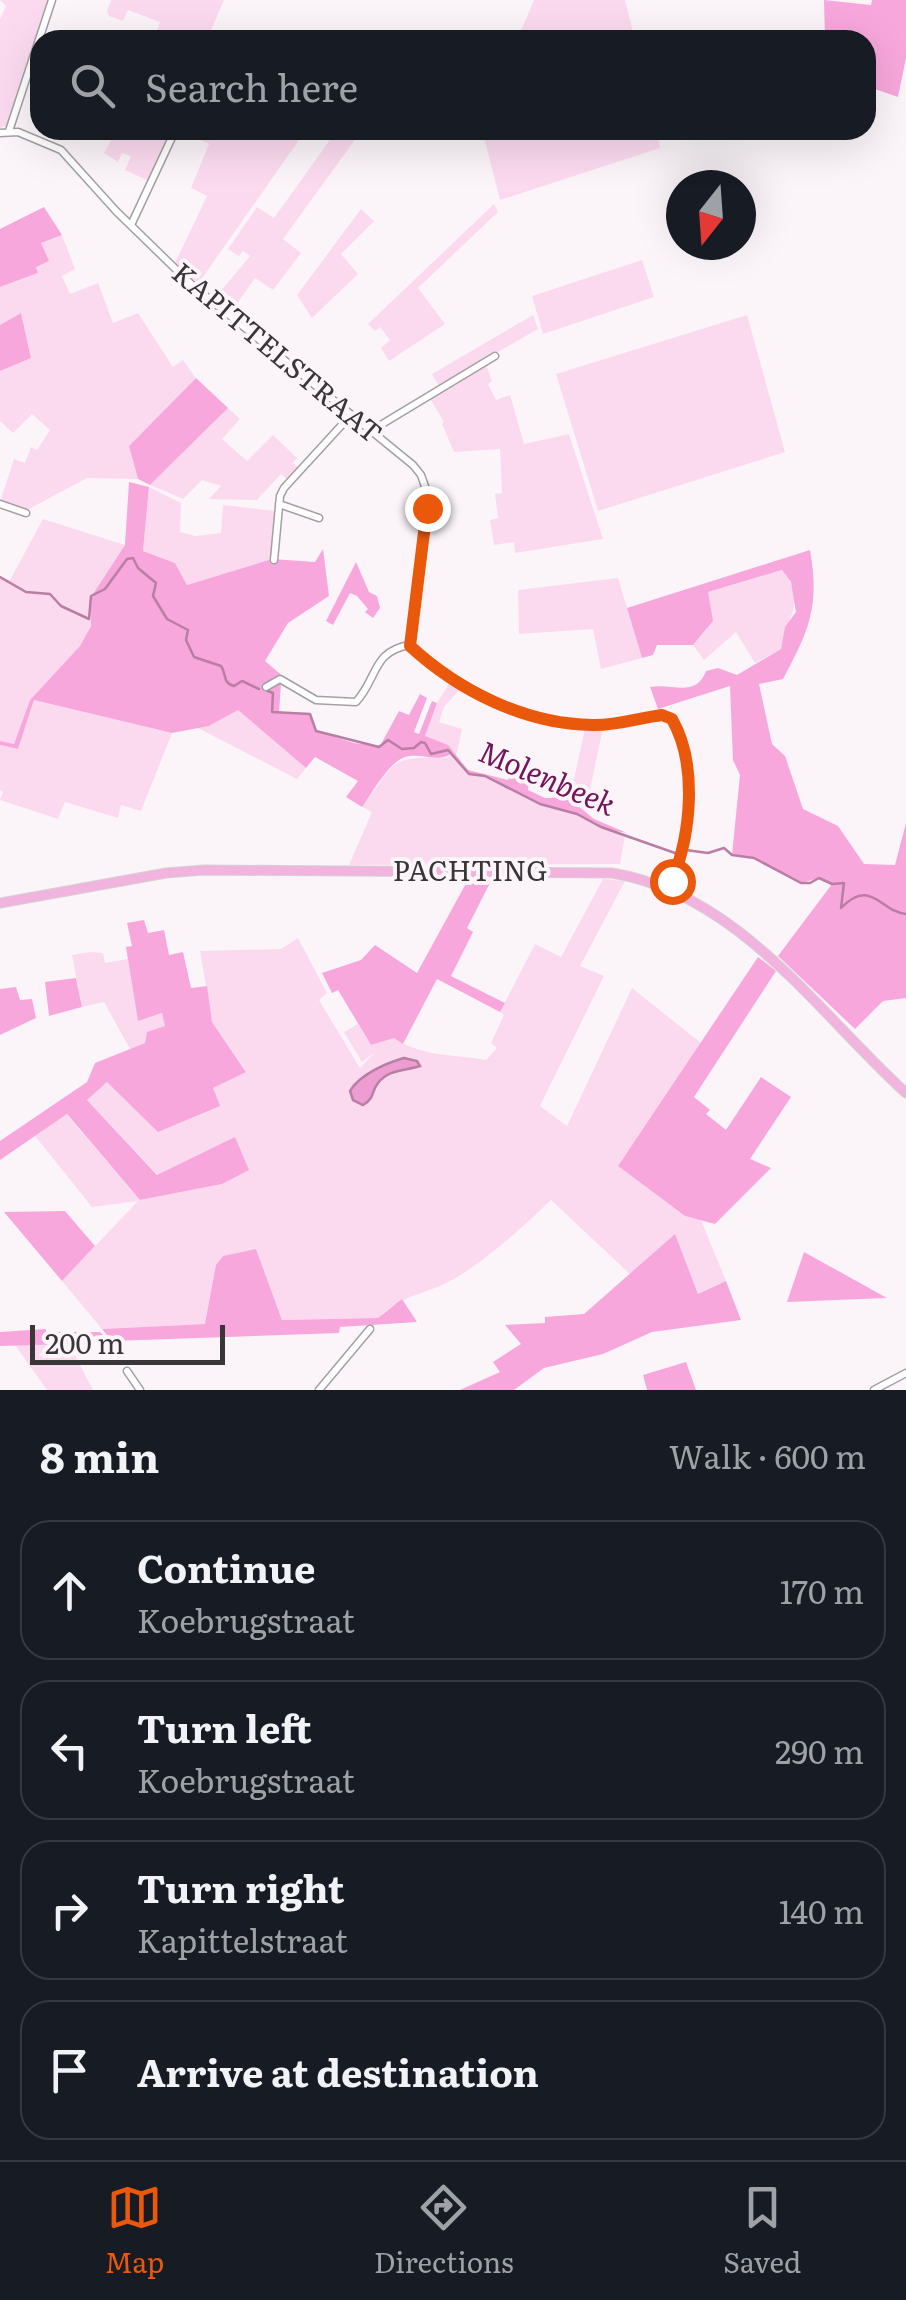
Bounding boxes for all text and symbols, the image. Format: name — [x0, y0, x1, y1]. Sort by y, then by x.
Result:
search box — [30, 30, 876, 140]
text: Search here — [145, 57, 358, 114]
icon: search — [65, 58, 120, 113]
north arrow — [666, 170, 756, 260]
street label: KAPITTELSTRAAT — [164, 251, 392, 452]
route end — [405, 486, 451, 532]
water label: Molenbeek — [473, 728, 624, 825]
street label: PACHTING — [393, 848, 547, 890]
route start — [650, 859, 696, 905]
scale bar — [30, 1320, 225, 1364]
text: 200 m — [45, 1321, 124, 1363]
text: 8 min — [40, 1424, 160, 1486]
text: Walk · 600 m — [669, 1431, 866, 1479]
text: Continue — [137, 1538, 315, 1595]
icon: ahead — [42, 1563, 97, 1618]
text: 170 m — [780, 1566, 864, 1614]
text: Koebrugstraat — [137, 1595, 355, 1643]
text: Turn left — [137, 1698, 312, 1755]
icon: left — [42, 1723, 97, 1778]
text: 290 m — [775, 1726, 864, 1774]
text: Koebrugstraat — [137, 1755, 355, 1803]
text: Turn right — [137, 1858, 344, 1915]
icon: right — [42, 1883, 97, 1938]
text: 140 m — [779, 1886, 864, 1934]
text: Kapittelstraat — [137, 1915, 348, 1963]
text: Arrive at destination — [137, 2042, 539, 2099]
icon: arrive — [42, 2043, 97, 2098]
tab: Map — [105, 2180, 164, 2282]
tab: Directions — [374, 2180, 514, 2282]
tab: Saved — [723, 2180, 801, 2282]

